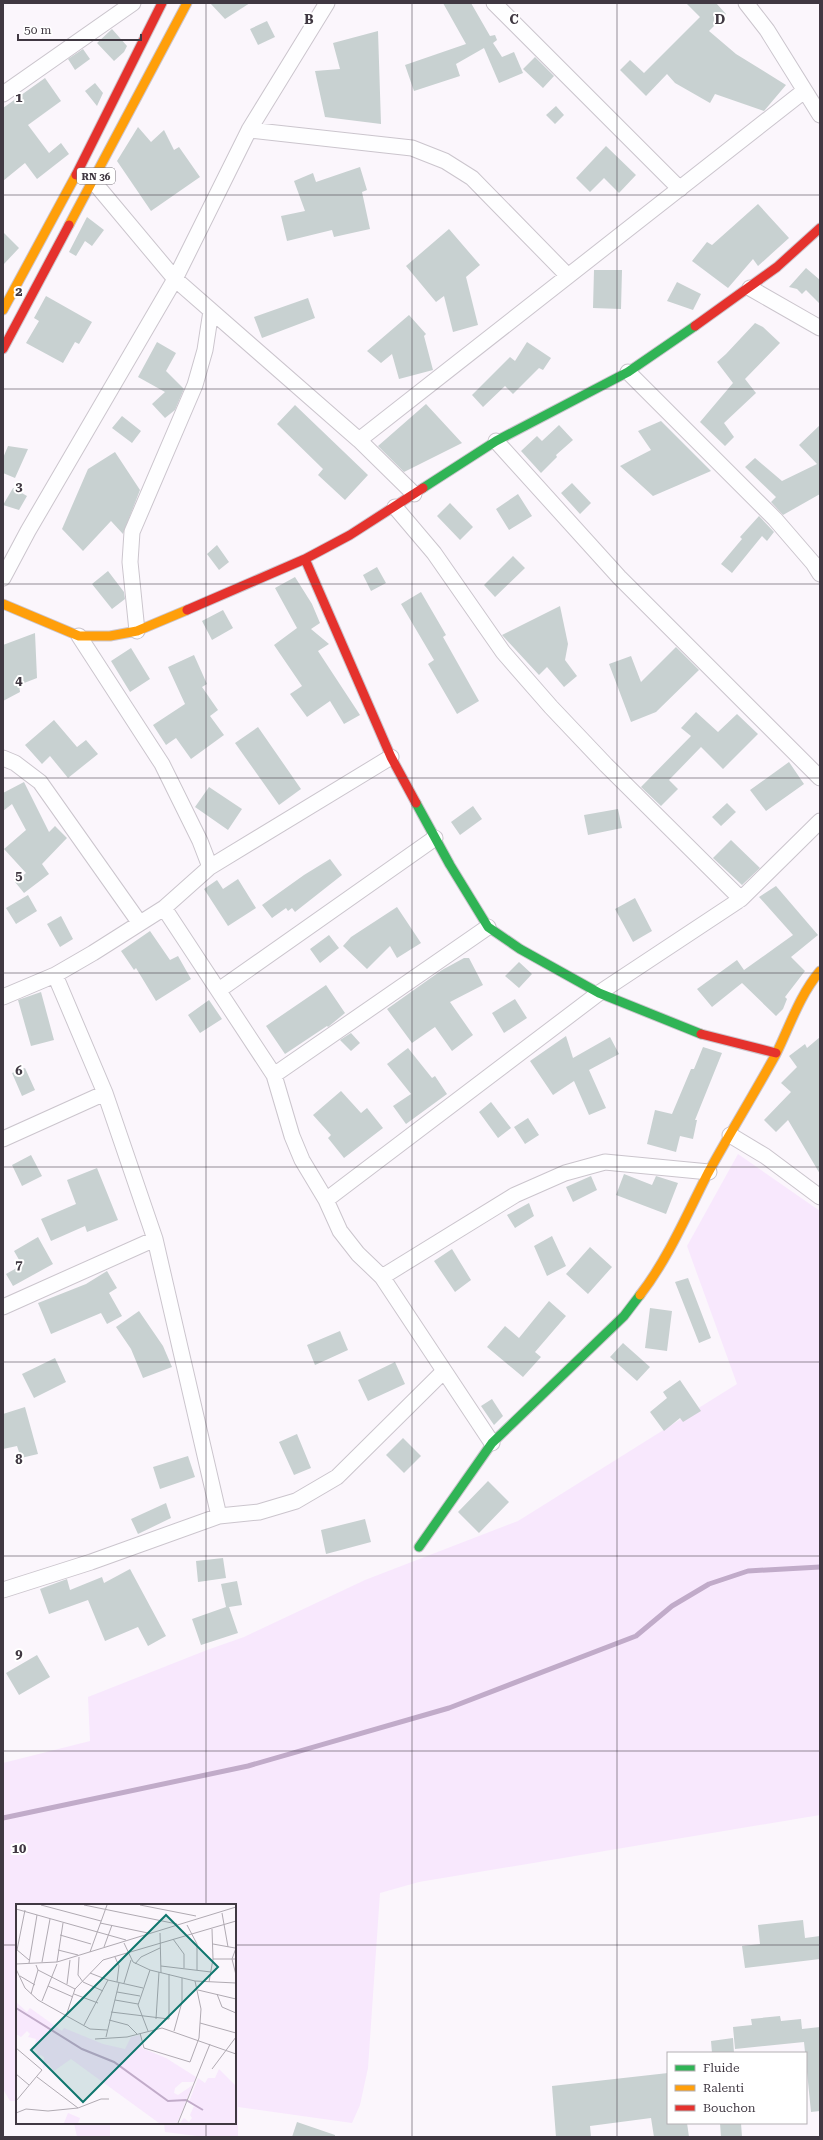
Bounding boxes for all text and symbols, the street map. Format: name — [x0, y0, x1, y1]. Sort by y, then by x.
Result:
text: B — [304, 12, 314, 27]
text: C — [509, 12, 519, 27]
text: D — [715, 12, 725, 27]
scale bar — [18, 16, 141, 42]
text: 50 m — [24, 23, 51, 37]
text: 1 — [15, 90, 23, 105]
road number: RN 36 — [77, 168, 115, 184]
text: 2 — [15, 284, 23, 299]
text: 3 — [15, 479, 23, 494]
text: 4 — [15, 673, 23, 688]
text: 5 — [15, 868, 23, 883]
text: 6 — [15, 1063, 23, 1078]
text: 7 — [15, 1257, 23, 1272]
text: 8 — [15, 1452, 23, 1467]
text: 9 — [15, 1646, 23, 1661]
text: 10 — [12, 1841, 26, 1856]
inset map — [16, 1904, 236, 2124]
legend — [667, 2052, 807, 2124]
text: Fluide — [703, 2061, 740, 2075]
text: Ralenti — [703, 2081, 744, 2095]
text: Bouchon — [703, 2101, 756, 2115]

